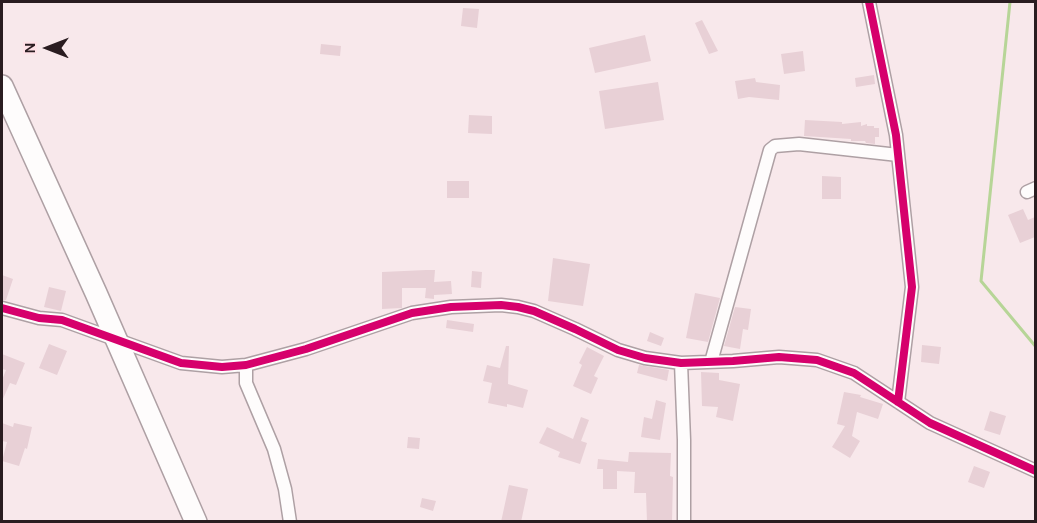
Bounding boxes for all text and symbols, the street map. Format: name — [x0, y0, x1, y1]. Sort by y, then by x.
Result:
north arrow — [18, 18, 78, 78]
text: N — [20, 42, 39, 54]

